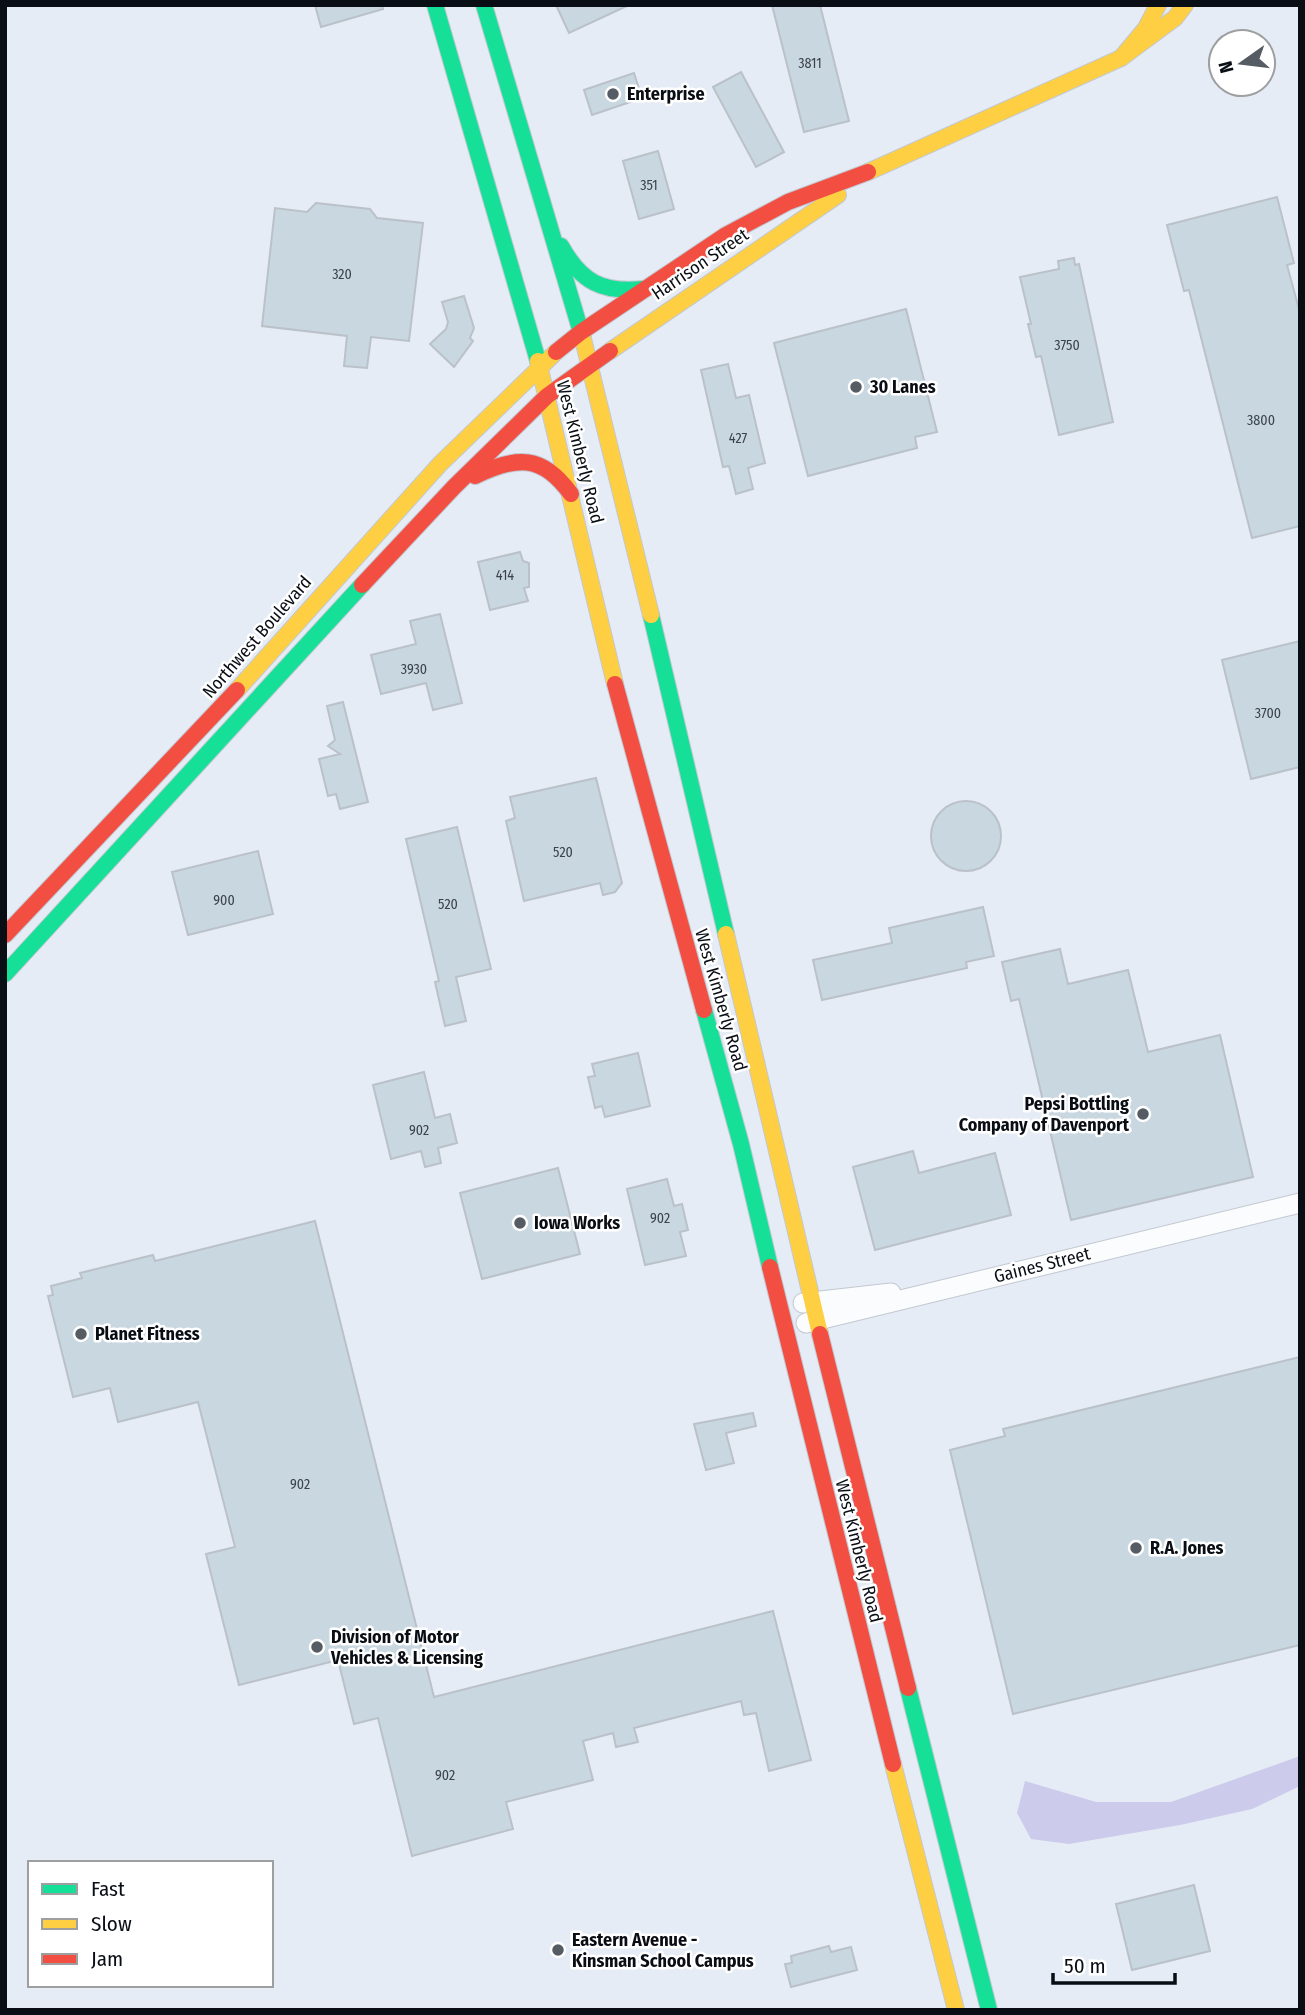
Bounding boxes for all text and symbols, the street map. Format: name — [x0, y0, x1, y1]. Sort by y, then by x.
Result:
north arrow — [1207, 28, 1277, 98]
house number: 3811 — [798, 55, 822, 72]
text: N — [1213, 59, 1239, 75]
place label: Enterprise — [627, 83, 705, 105]
marker: Enterprise — [605, 86, 621, 102]
house number: 351 — [640, 177, 658, 194]
street label: Harrison Street — [647, 224, 753, 304]
house number: 320 — [332, 266, 352, 283]
house number: 3750 — [1054, 337, 1080, 354]
place label: 30 Lanes — [869, 376, 936, 398]
street label: West Kimberly Road — [552, 378, 608, 526]
marker: 30 Lanes — [848, 379, 864, 395]
house number: 3800 — [1247, 412, 1275, 429]
house number: 427 — [729, 430, 747, 447]
house number: 414 — [496, 567, 514, 584]
street label: Northwest Boulevard — [198, 571, 316, 703]
house number: 3930 — [401, 661, 427, 678]
house number: 3700 — [1255, 705, 1281, 722]
house number: 520 — [553, 844, 573, 861]
house number: 900 — [213, 892, 235, 909]
house number: 520 — [438, 896, 458, 913]
street label: West Kimberly Road — [690, 926, 752, 1074]
place label: Pepsi Bottling Company of Davenport — [959, 1093, 1130, 1136]
marker: Pepsi Bottling Company of Davenport — [1135, 1106, 1151, 1122]
house number: 902 — [409, 1122, 429, 1139]
house number: 902 — [650, 1210, 670, 1227]
place label: Iowa Works — [534, 1212, 620, 1234]
marker: Iowa Works — [512, 1215, 528, 1231]
street label: Gaines Street — [992, 1242, 1092, 1288]
place label: Planet Fitness — [95, 1323, 200, 1345]
marker: Planet Fitness — [73, 1326, 89, 1342]
house number: 902 — [290, 1476, 310, 1493]
street label: West Kimberly Road — [831, 1477, 887, 1625]
place label: R.A. Jones — [1150, 1537, 1224, 1559]
marker: R.A. Jones — [1128, 1540, 1144, 1556]
place label: Division of Motor Vehicles & Licensing — [330, 1626, 483, 1669]
marker: Division of Motor Vehicles & Licensing — [309, 1639, 325, 1655]
house number: 902 — [435, 1767, 455, 1784]
legend — [28, 1861, 273, 1987]
text: Fast — [91, 1876, 125, 1902]
text: Slow — [91, 1911, 132, 1937]
place label: Eastern Avenue - Kinsman School Campus — [572, 1929, 754, 1972]
scale bar — [1053, 1941, 1176, 1985]
marker: Eastern Avenue - Kinsman School Campus — [550, 1942, 566, 1958]
text: Jam — [91, 1946, 123, 1972]
text: 50 m — [1064, 1953, 1106, 1979]

